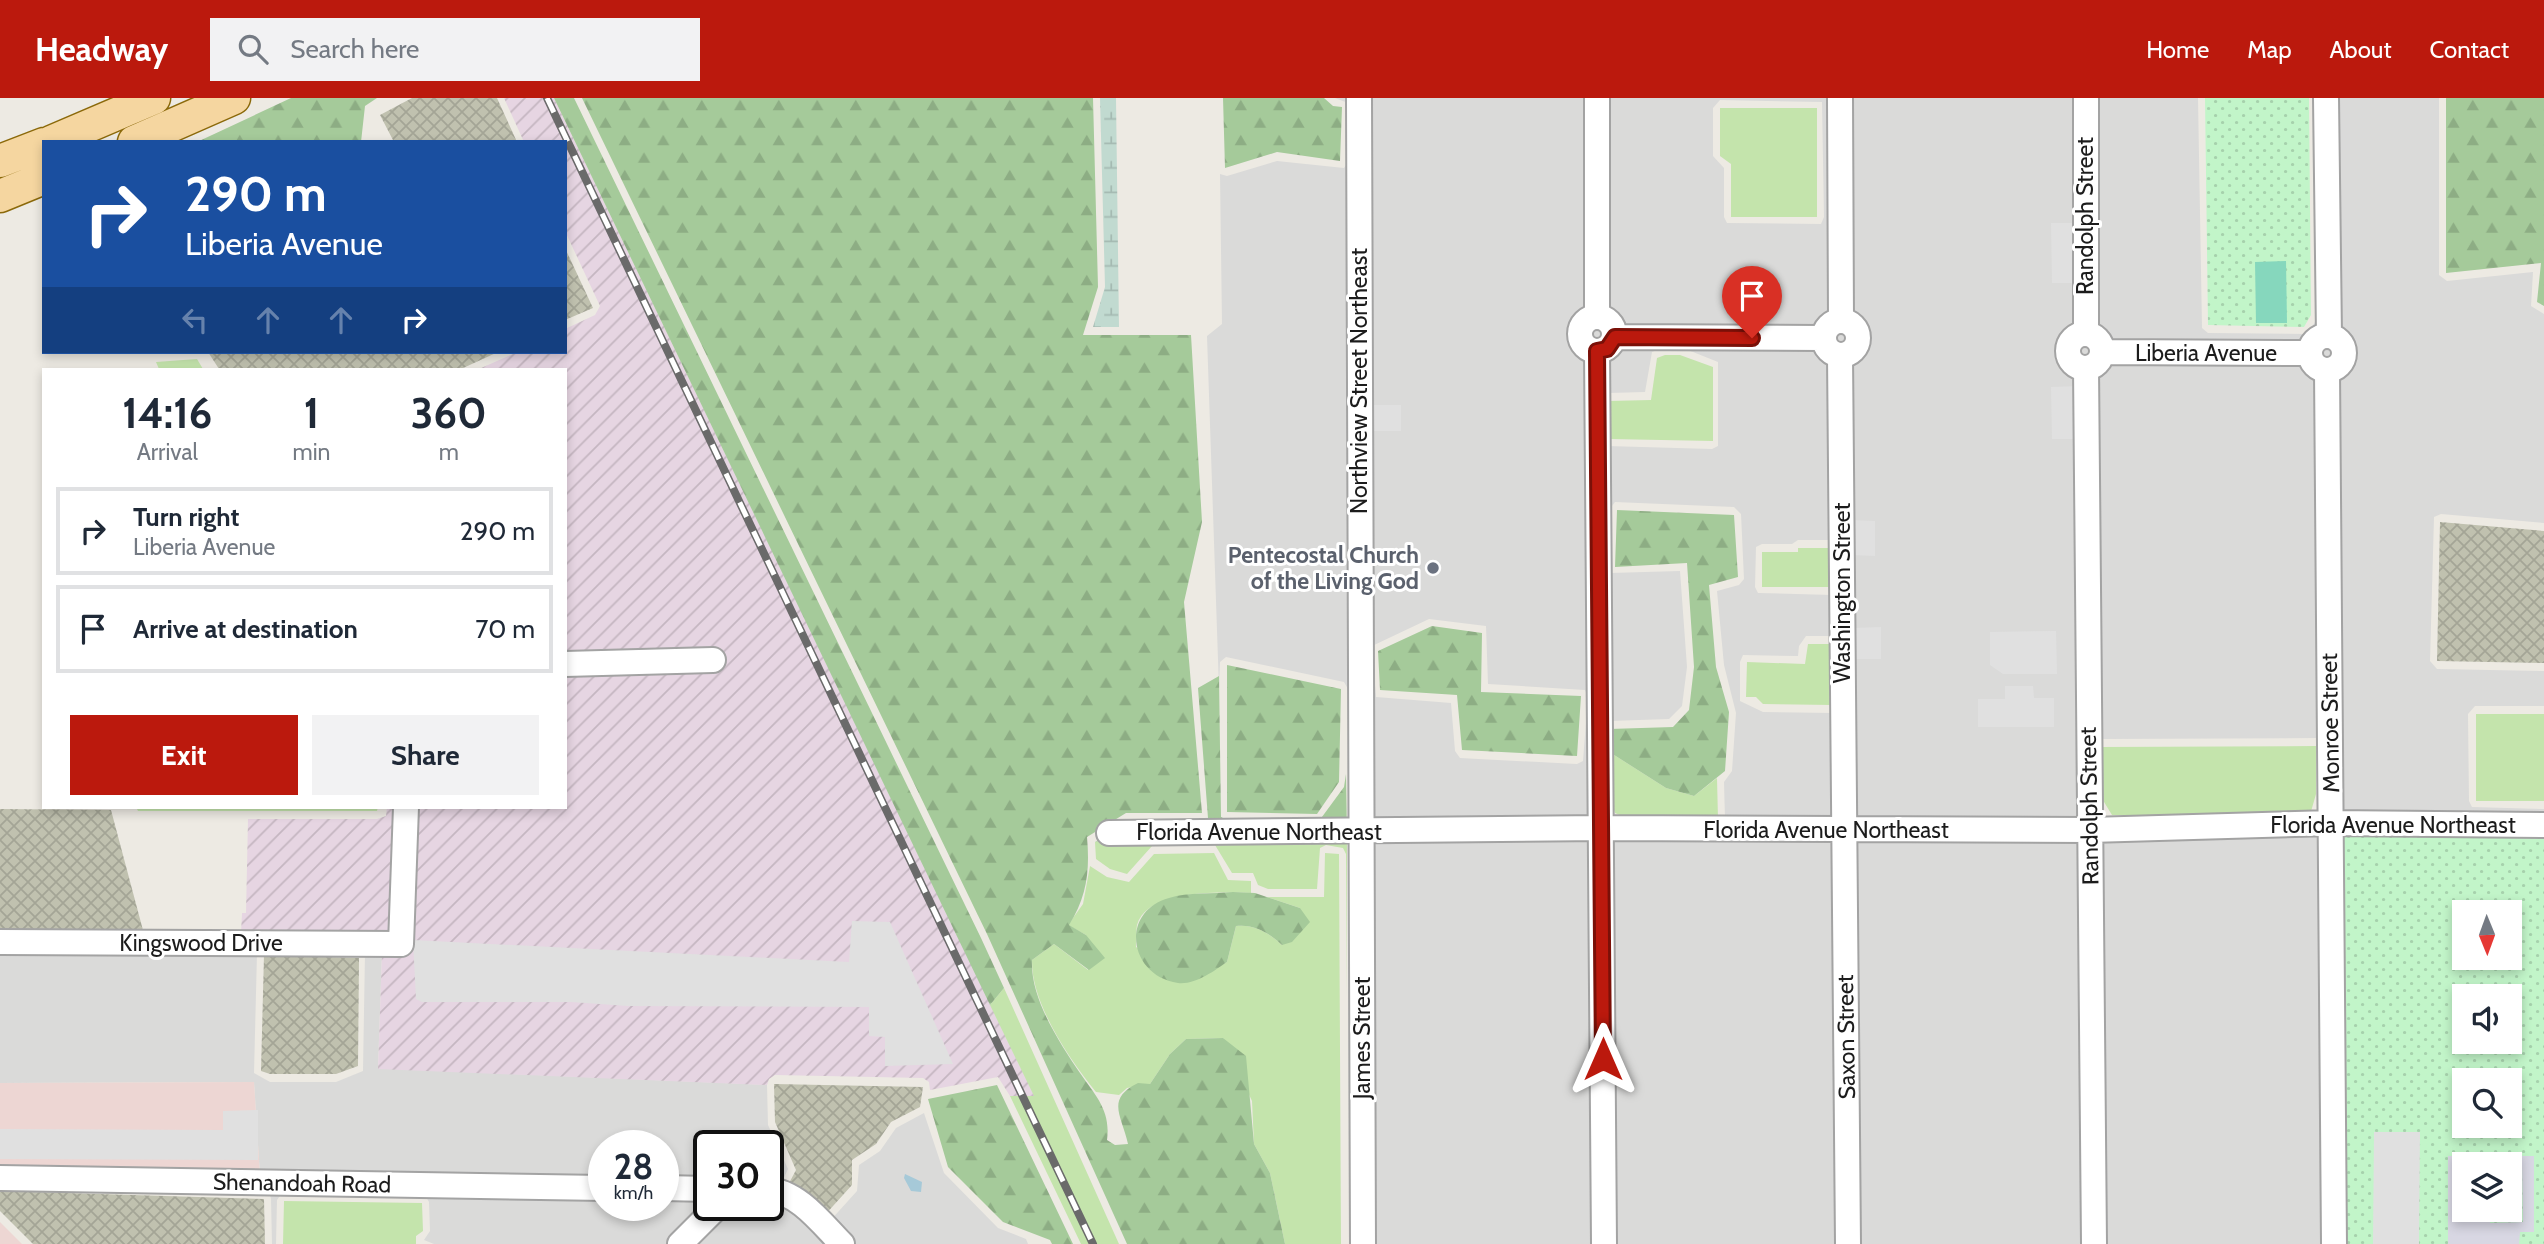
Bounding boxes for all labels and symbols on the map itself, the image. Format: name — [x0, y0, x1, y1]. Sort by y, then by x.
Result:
street label: Randolph Street — [2071, 137, 2099, 295]
street label: Northview Street Northeast — [1345, 248, 1373, 514]
pin — [1722, 266, 1782, 338]
street label: Liberia Avenue — [2135, 339, 2277, 367]
street label: Washington Street — [1828, 503, 1856, 683]
place label: Pentecostal Church of the Living God — [1228, 541, 1419, 595]
marker: Pentecostal Church of the Living God — [1425, 560, 1441, 576]
street label: Monroe Street — [2315, 653, 2345, 793]
street label: Randolph Street — [2074, 726, 2104, 885]
street label: Florida Avenue Northeast — [2270, 811, 2516, 839]
street label: Florida Avenue Northeast — [1703, 816, 1949, 844]
street label: Florida Avenue Northeast — [1136, 818, 1382, 846]
north arrow — [2452, 900, 2522, 970]
street label: Kingswood Drive — [119, 929, 283, 957]
street label: Saxon Street — [1831, 974, 1861, 1100]
street label: James Street — [1348, 977, 1376, 1100]
position arrow — [1566, 1022, 1640, 1096]
speed limit sign: 30 — [693, 1130, 784, 1221]
street label: Shenandoah Road — [213, 1167, 391, 1199]

